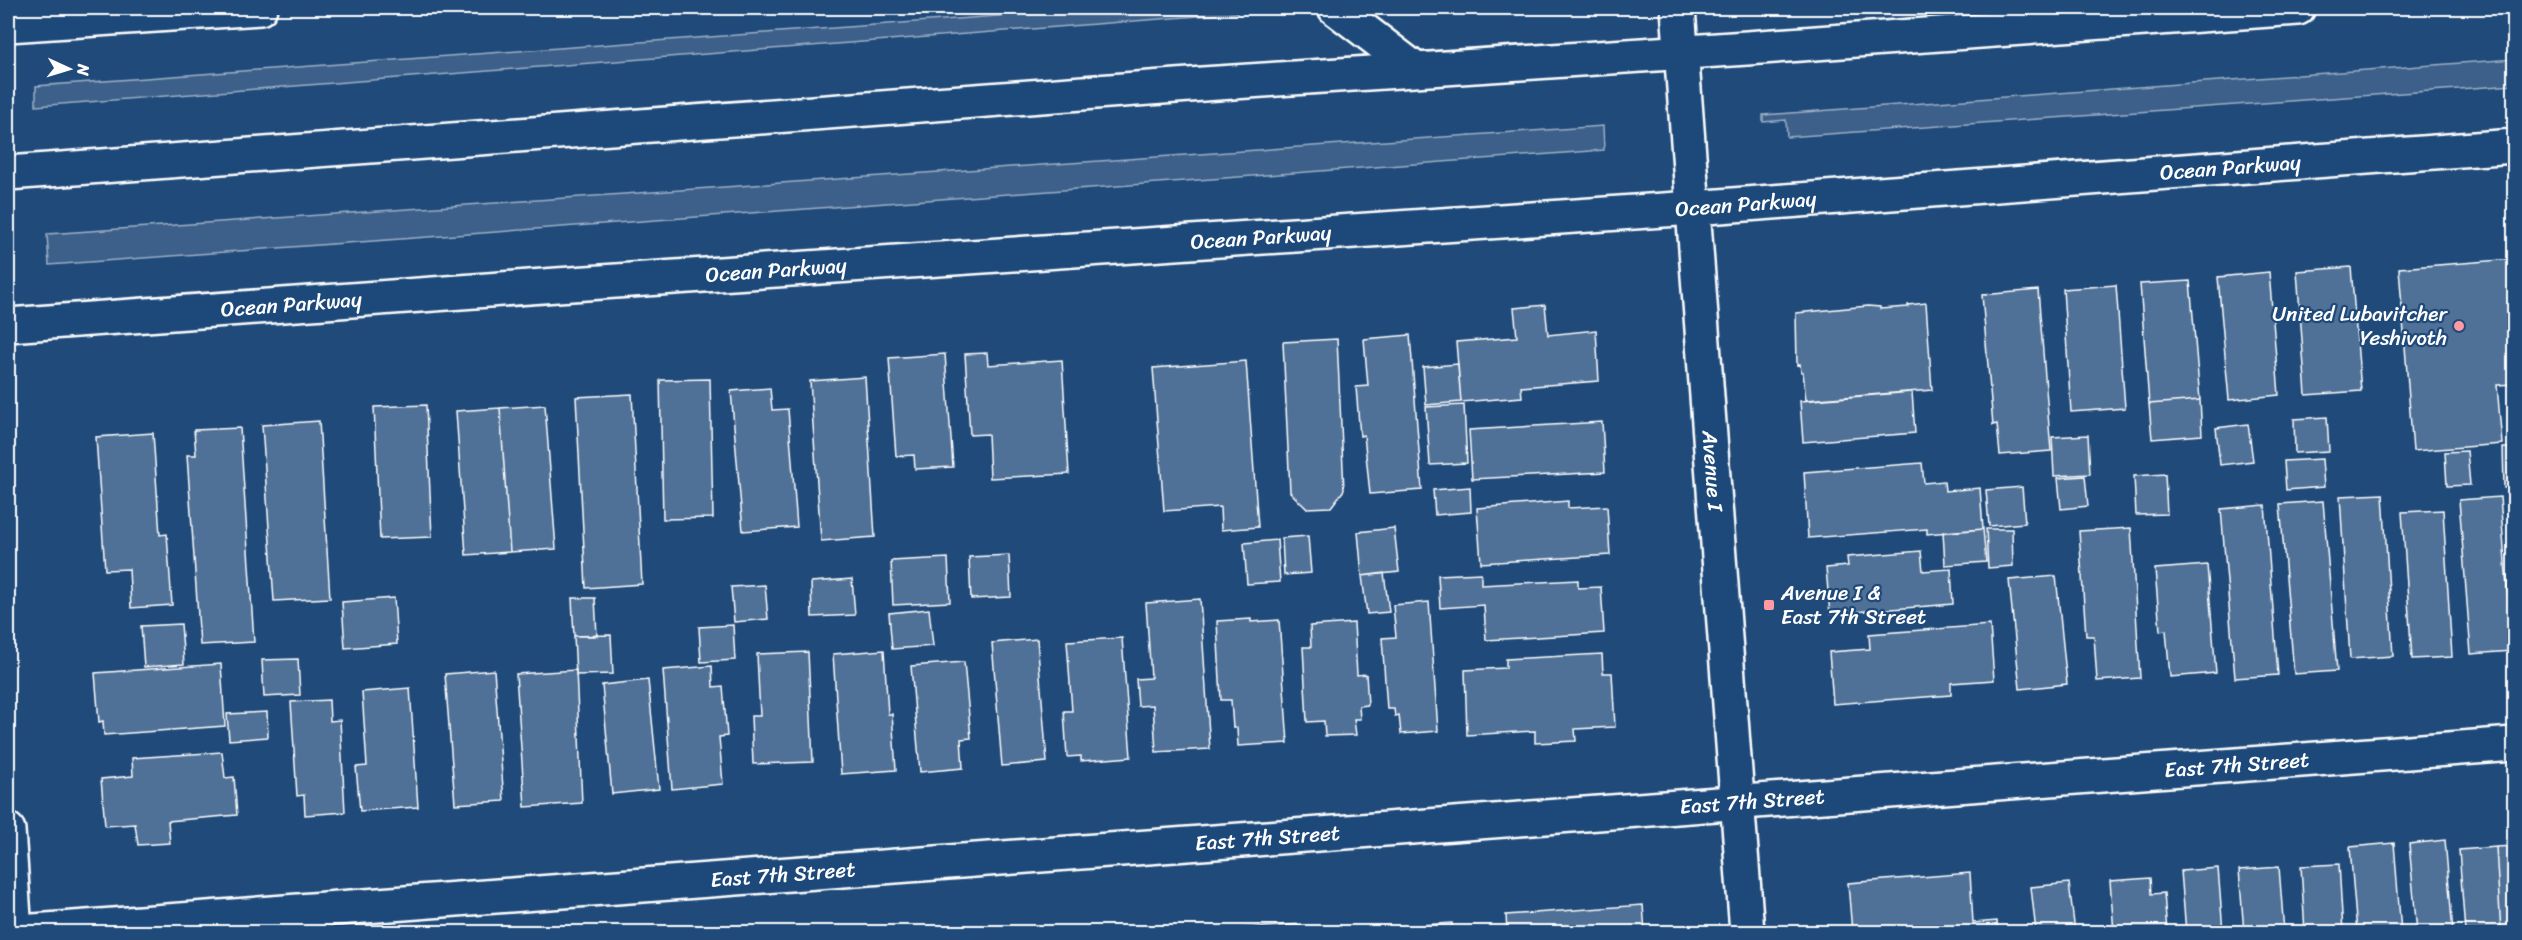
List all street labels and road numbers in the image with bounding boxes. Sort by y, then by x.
street label: Ocean Parkway [2159,143,2302,192]
street label: Ocean Parkway [1674,180,1818,228]
street label: Ocean Parkway [1189,214,1333,261]
street label: Ocean Parkway [704,246,848,294]
street label: Ocean Parkway [219,280,363,328]
street label: Avenue I [1691,428,1735,514]
street label: East 7th Street [2163,740,2311,789]
street label: East 7th Street [1678,777,1826,826]
street label: East 7th Street [1194,814,1341,862]
street label: East 7th Street [709,850,857,899]

